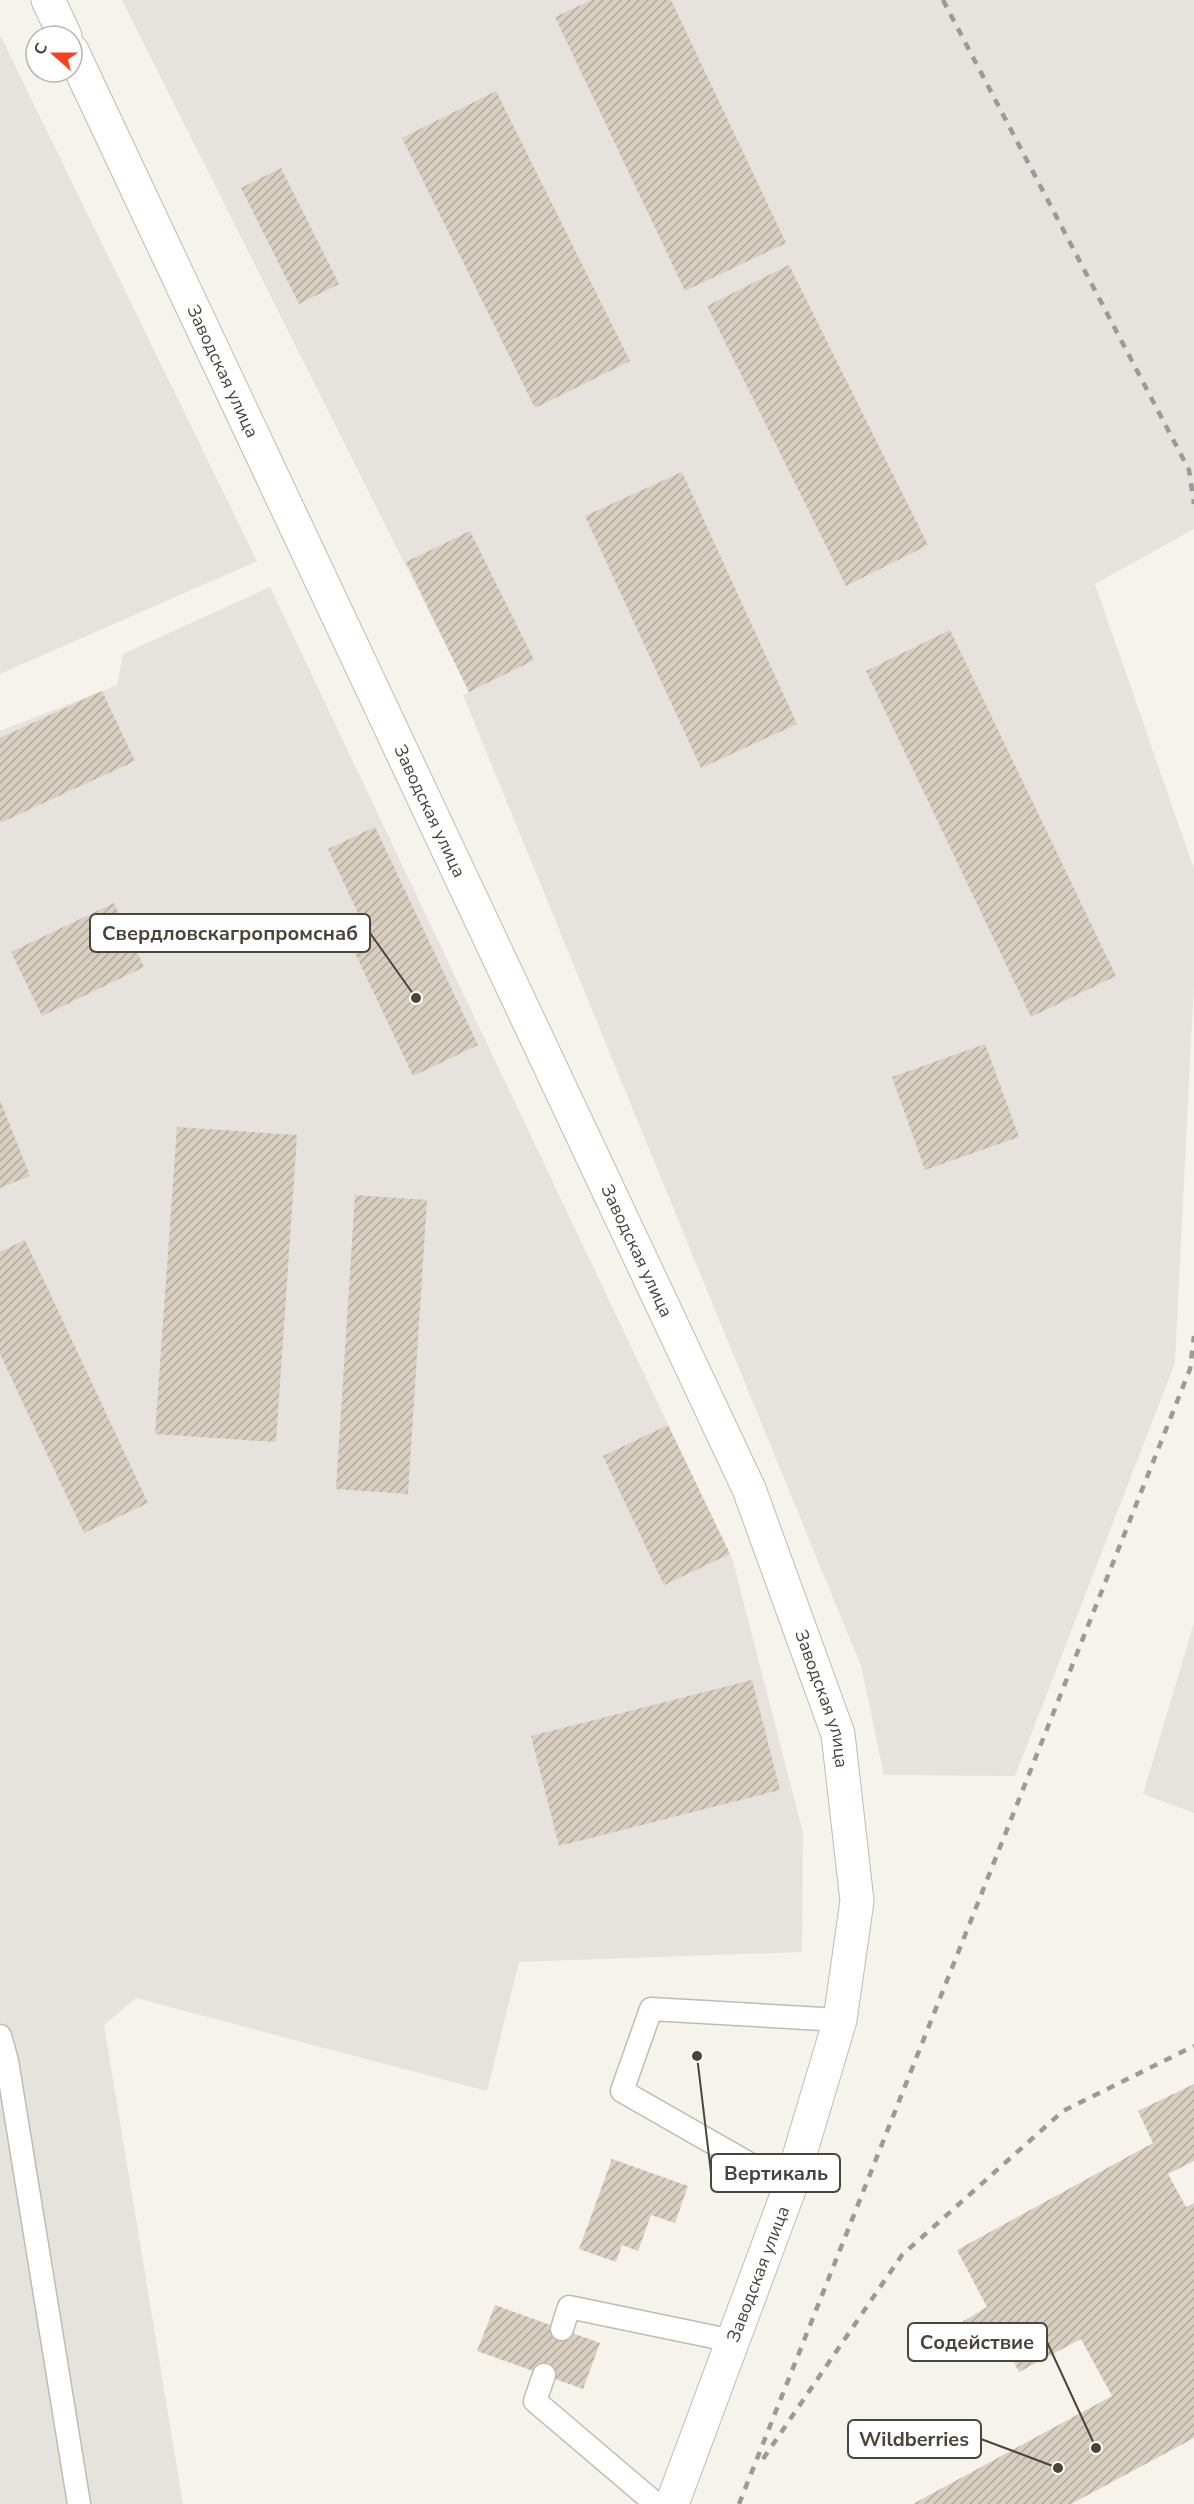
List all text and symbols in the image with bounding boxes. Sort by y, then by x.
north arrow [24,24,84,84]
text: С [29,40,53,58]
street label: Заводская улица [181,301,264,442]
street label: Заводская улица [388,741,471,881]
callout: Свердловскагропромснаб [90,914,370,952]
text: Свердловскагропромснаб [102,920,358,947]
street label: Заводская улица [595,1180,678,1321]
street label: Заводская улица [789,1626,854,1769]
callout: Вертикаль [711,2154,840,2192]
text: Вертикаль [724,2160,828,2187]
street label: Заводская улица [721,2202,795,2346]
callout: Содействие [908,2323,1047,2361]
text: Содействие [920,2329,1034,2356]
callout: Wildberries [848,2420,981,2458]
text: Wildberries [859,2426,969,2453]

